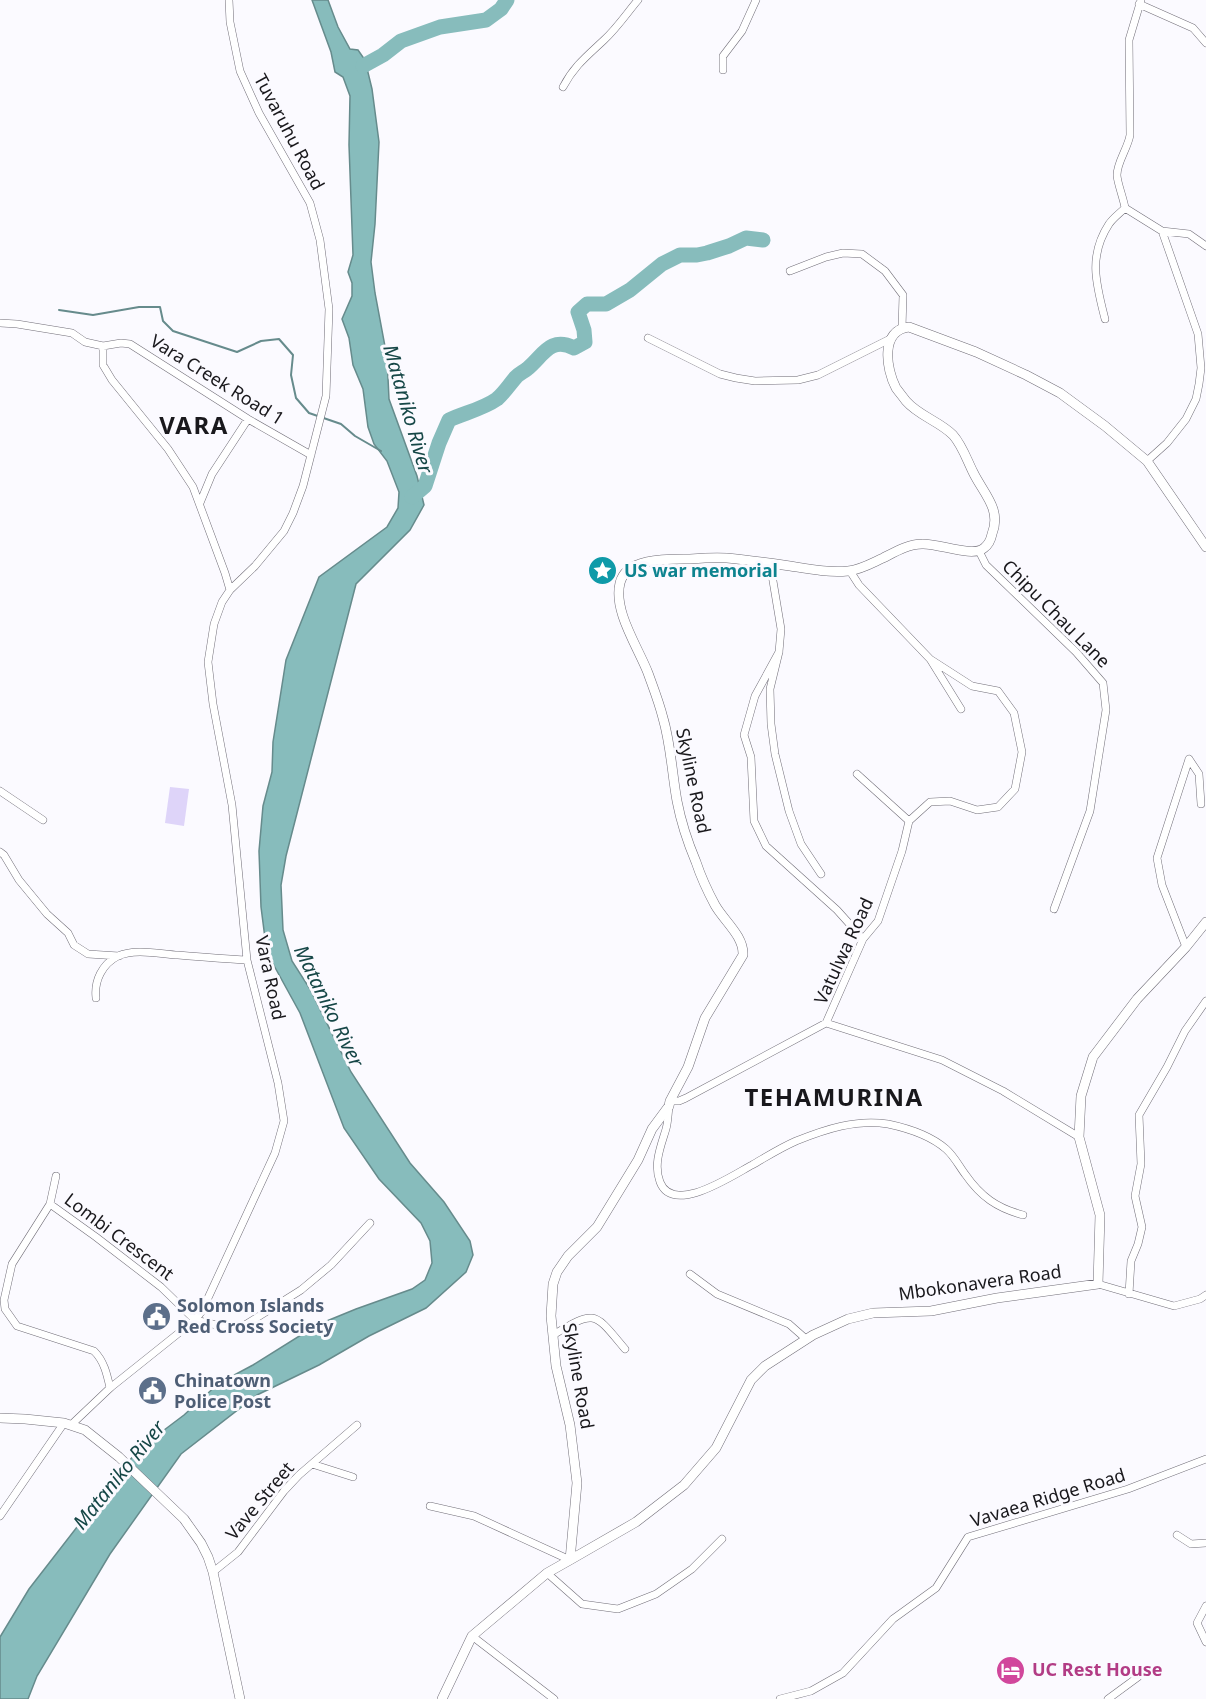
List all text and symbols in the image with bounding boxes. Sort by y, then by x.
street label: Tuvaruhu Road [249,69,331,194]
street label: Vara Creek Road 1 [146,328,289,430]
water label: Mataniko River [377,341,440,477]
district label: VARA [159,408,229,441]
street label: Chipu Chau Lane [998,554,1116,672]
place icon: US war memorial [587,555,619,587]
place label: US war memorial [624,558,778,582]
street label: Skyline Road [671,726,717,836]
street label: Vatulwa Road [808,893,878,1008]
street label: Vara Road [250,933,292,1022]
water label: Mataniko River [288,940,371,1072]
district label: TEHAMURINA [744,1080,924,1113]
street label: Lombi Crescent [60,1187,180,1286]
street label: Mbokonavera Road [897,1259,1063,1305]
place label: Solomon Islands Red Cross Society [177,1293,334,1338]
public building icon: Solomon Islands Red Cross Society [140,1300,172,1332]
street label: Skyline Road [558,1321,600,1431]
place label: Chinatown Police Post [174,1368,271,1413]
public building icon: Chinatown Police Post [137,1375,169,1407]
water label: Mataniko River [66,1414,172,1535]
street label: Vave Street [220,1456,299,1544]
street label: Vavaea Ridge Road [967,1462,1128,1532]
hotel icon: UC Rest House [995,1654,1027,1686]
place label: UC Rest House [1032,1657,1162,1681]

